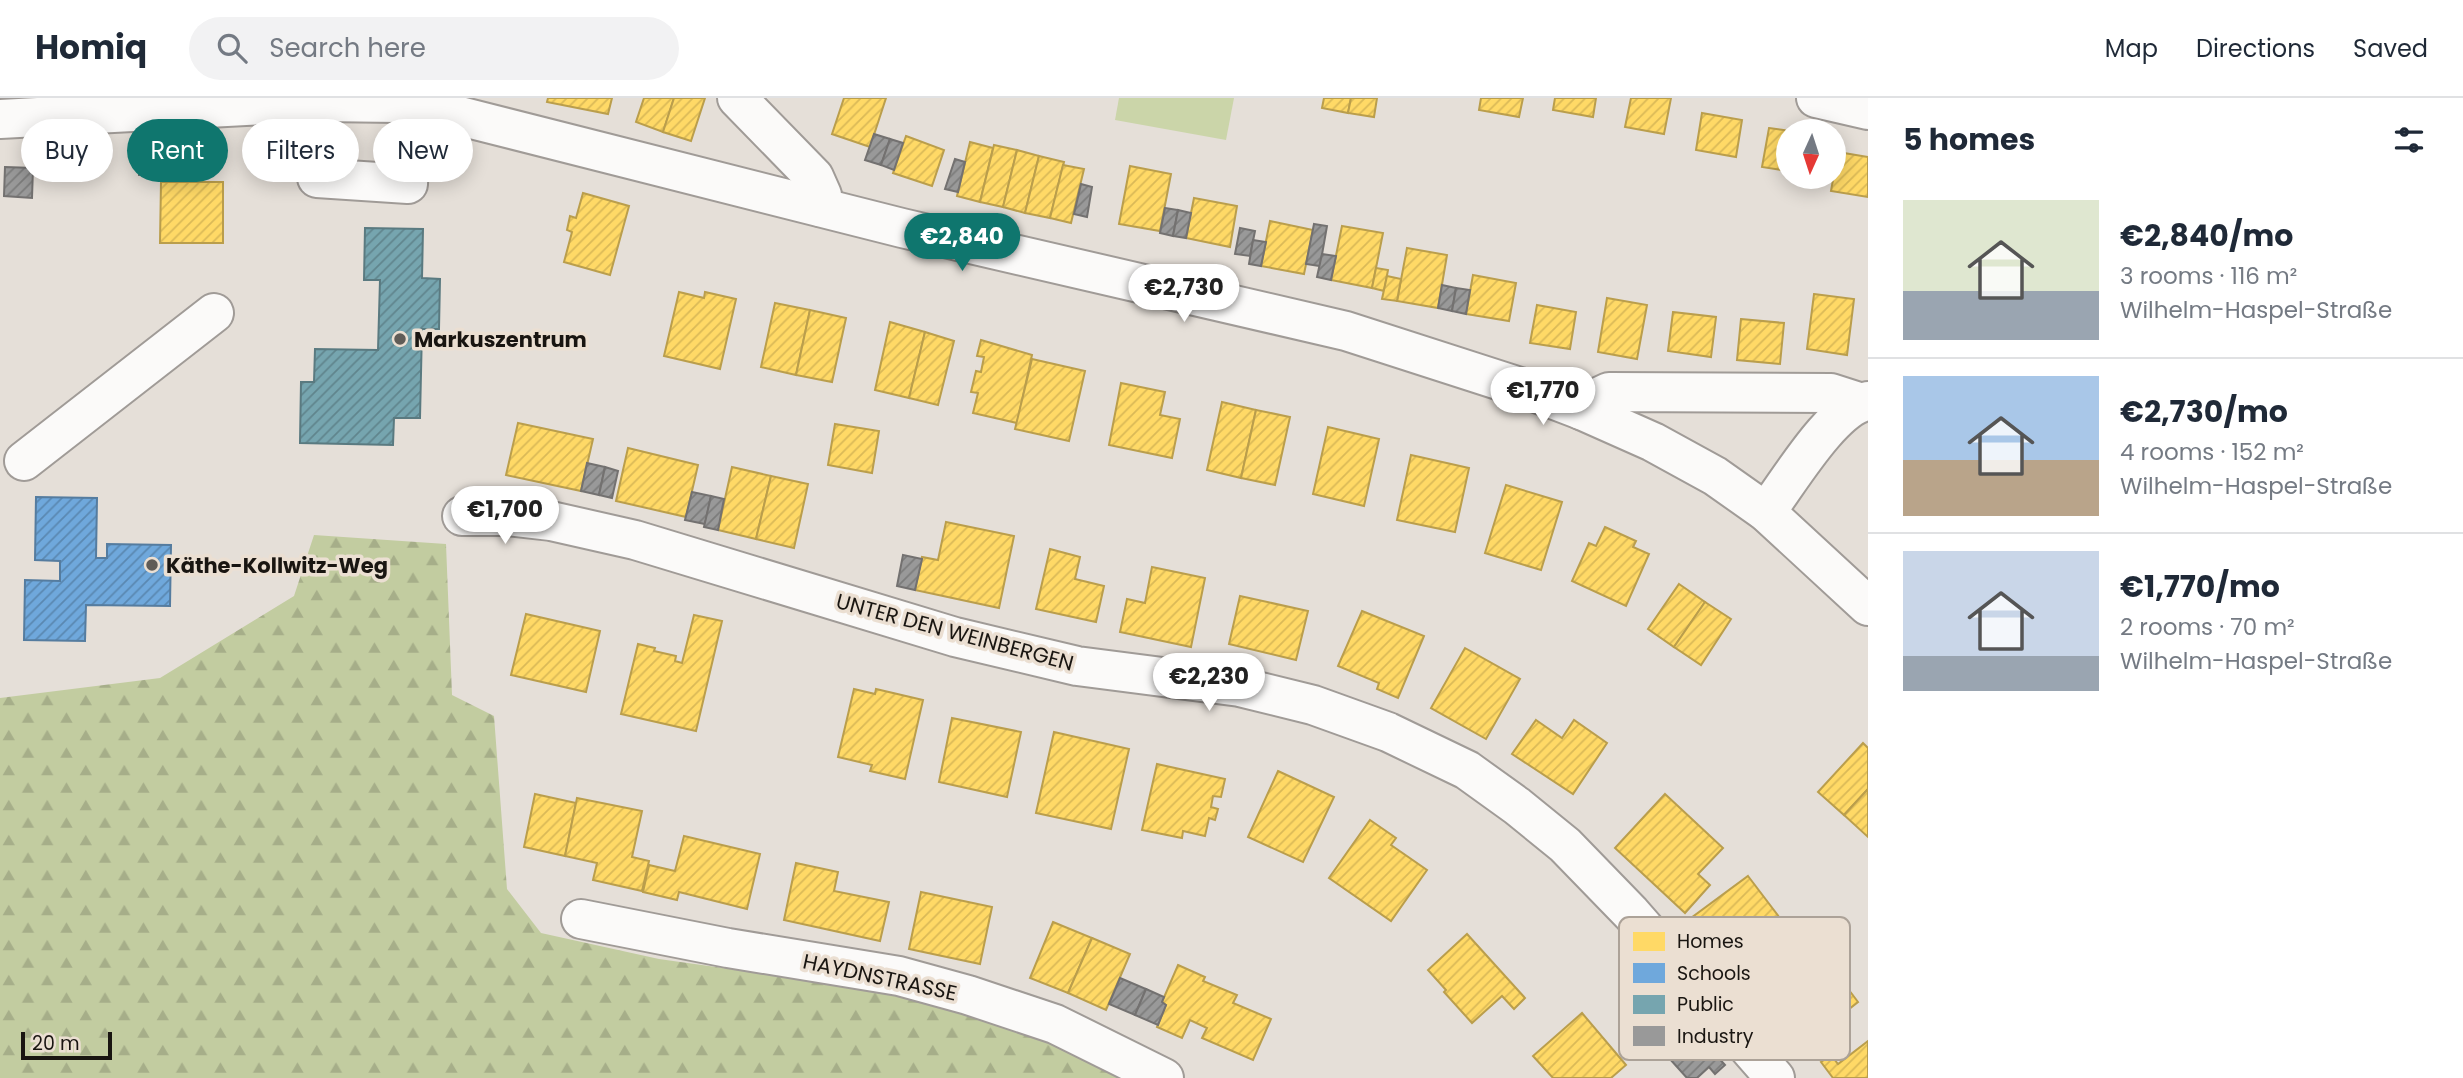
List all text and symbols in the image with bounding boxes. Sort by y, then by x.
search box [189,17,679,80]
text: Homiq [35,24,147,71]
icon: search [213,29,251,67]
text: Search here [269,30,426,66]
text: Map [2105,32,2158,65]
text: Directions [2196,32,2315,65]
text: Saved [2353,32,2428,65]
text: 5 homes [1903,118,2035,161]
chip: Buy [21,119,113,182]
chip: Rent [127,119,228,182]
chip: Filters [242,119,359,182]
chip: New [373,119,473,182]
north arrow [1776,119,1846,189]
map controls [1776,119,1846,189]
icon: filters [2390,121,2428,159]
pin: €2,840 [905,214,1019,273]
text: €2,840/mo [2120,214,2293,257]
text: €2,840 [920,220,1004,252]
icon: home [1959,228,2043,312]
text: 3 rooms · 116 m² [2120,260,2297,292]
pin: €2,730 [1127,264,1241,324]
text: €2,730 [1144,271,1224,303]
text: Wilhelm-Haspel-Straße [2120,294,2392,326]
place label: Markuszentrum [414,325,587,354]
marker: Markuszentrum [392,331,408,347]
pin: €1,770 [1486,368,1600,427]
text: €1,770 [1506,374,1580,406]
text: €2,730/mo [2120,390,2288,433]
icon: home [1959,404,2043,488]
text: 4 rooms · 152 m² [2120,436,2304,468]
text: Wilhelm-Haspel-Straße [2120,470,2392,502]
pin: €1,700 [448,486,562,546]
text: €1,700 [467,493,543,525]
place label: Käthe-Kollwitz-Weg [166,551,388,580]
marker: Käthe-Kollwitz-Weg [144,557,160,573]
text: €1,770/mo [2120,565,2280,608]
icon: home [1959,579,2043,663]
street label: UNTER DEN WEINBERGEN [833,586,1077,678]
text: 2 rooms · 70 m² [2120,611,2295,643]
text: Wilhelm-Haspel-Straße [2120,645,2392,677]
pin: €2,230 [1152,654,1266,713]
text: €2,230 [1169,660,1249,692]
legend [1619,917,1850,1060]
text: Homes [1677,928,1744,955]
street label: HAYDNSTRASSE [800,947,960,1007]
text: Schools [1677,960,1751,987]
text: Public [1677,991,1734,1018]
text: Industry [1677,1023,1754,1050]
scale bar [21,1029,112,1061]
text: 20 m [32,1030,80,1057]

